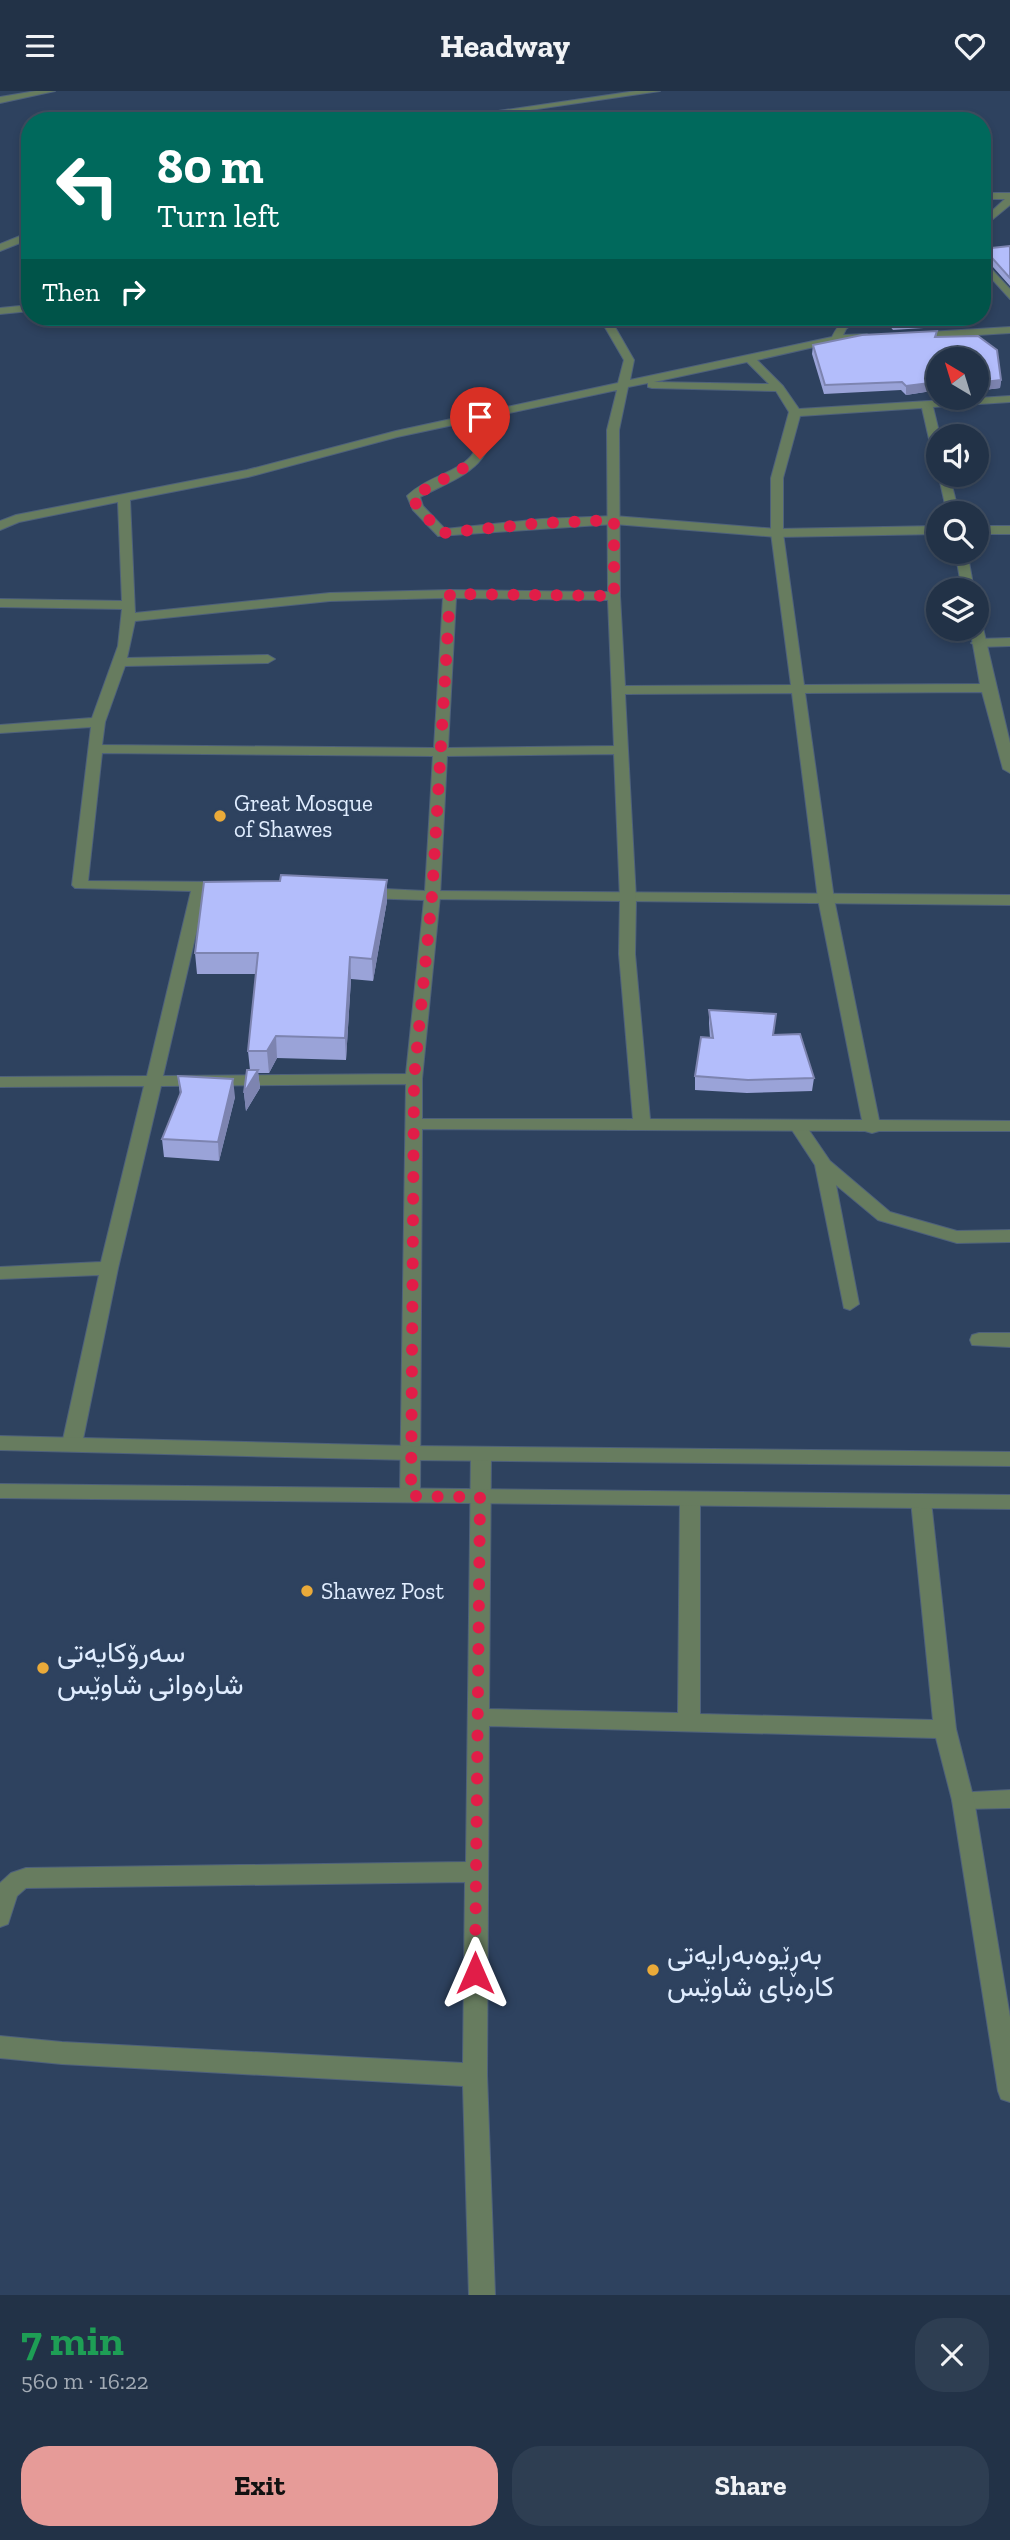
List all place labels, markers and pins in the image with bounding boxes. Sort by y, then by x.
pin [450,387,510,459]
place label: Great Mosque of Shawes [234,789,373,843]
marker: Great Mosque of Shawes [212,808,228,824]
place label: Shawez Post [321,1577,444,1605]
marker: Shawez Post [299,1583,315,1599]
place label: سەرۆکایەتی شارەوانی شاوێس [57,1636,244,1702]
marker: سەرۆکایەتی شارەوانی شاوێس [35,1660,51,1676]
place label: بەڕێوەبەرایەتی کارەبای شاوێس [667,1938,834,2004]
marker: بەڕێوەبەرایەتی کارەبای شاوێس [645,1962,661,1978]

